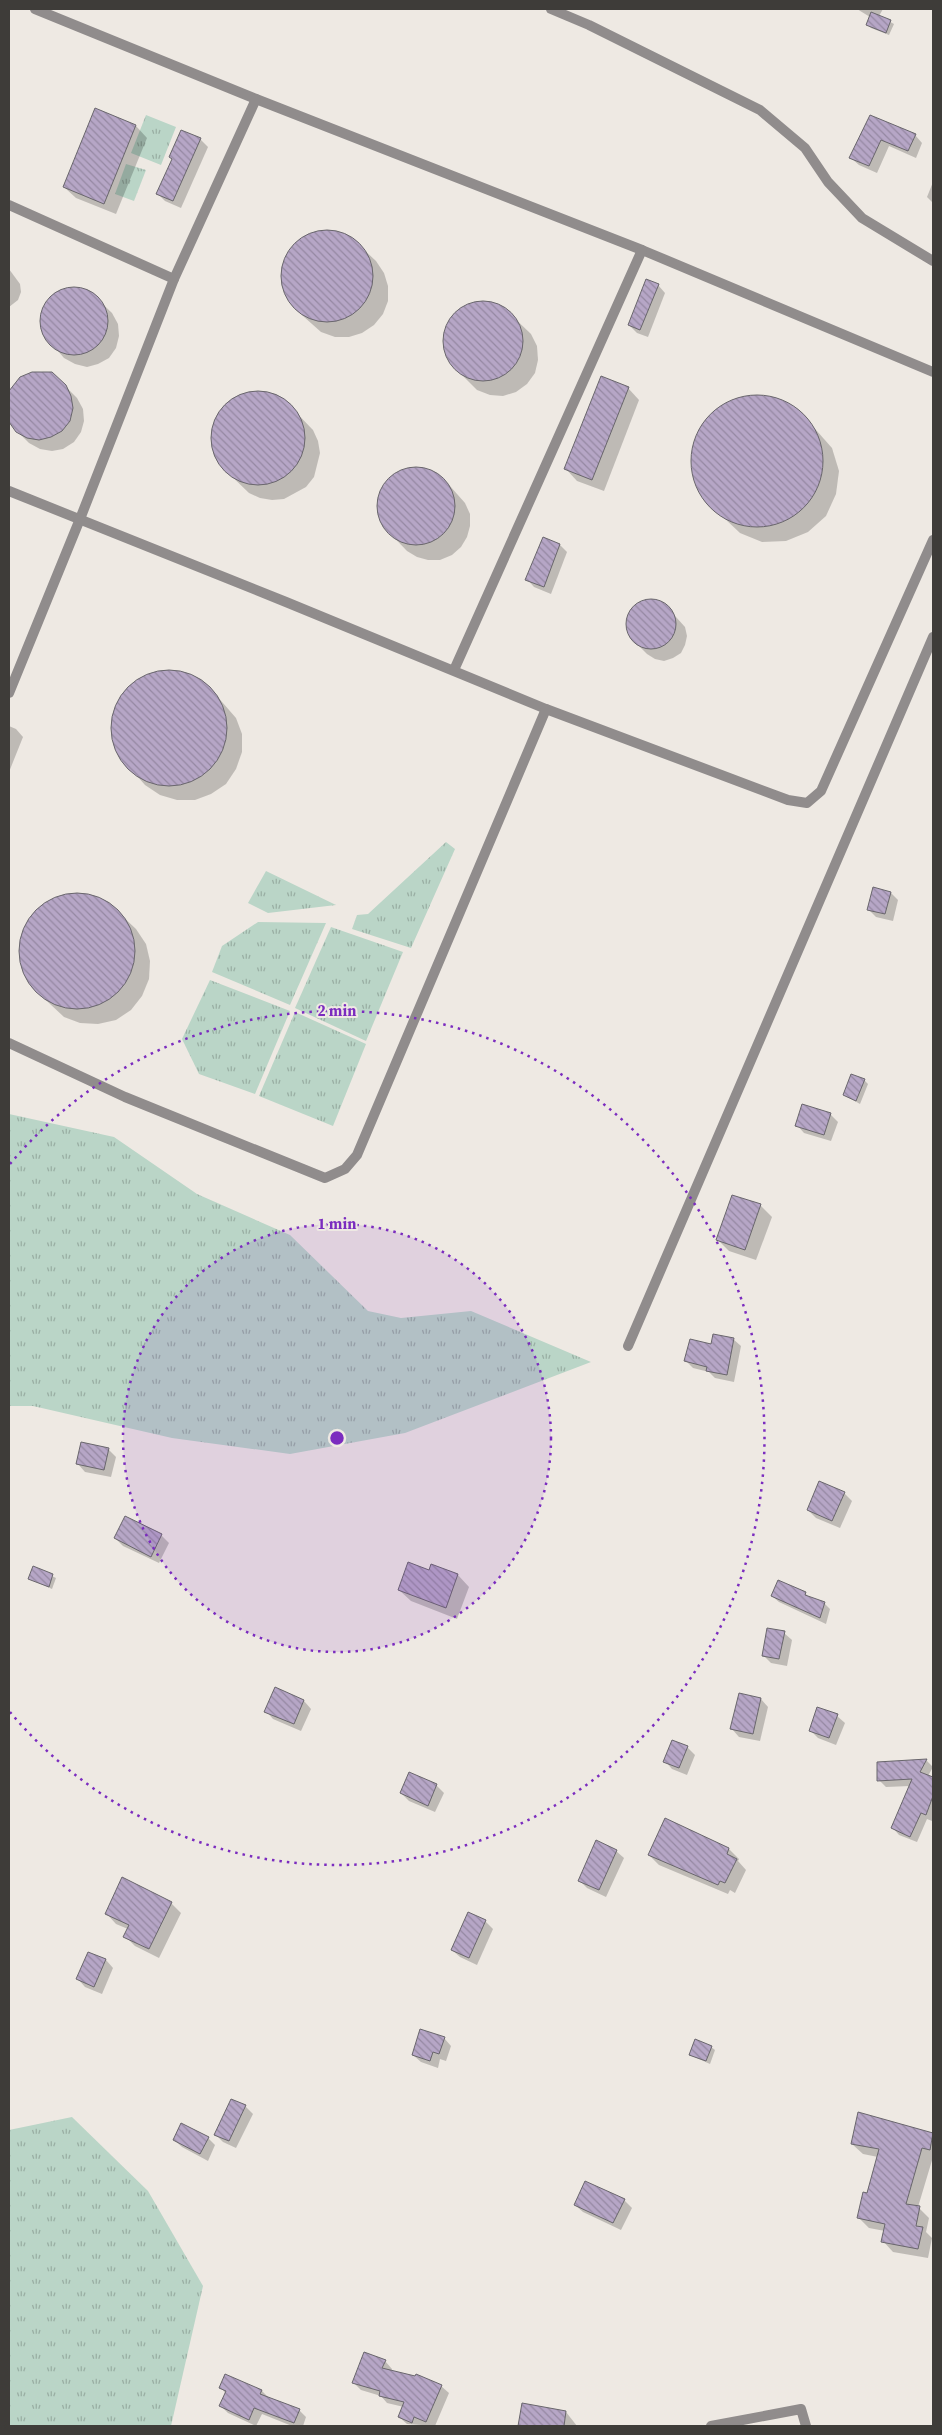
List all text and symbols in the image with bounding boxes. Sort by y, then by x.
text: 2 min [318,1000,356,1021]
text: 1 min [318,1213,356,1234]
centre of rings [328,1429,346,1447]

